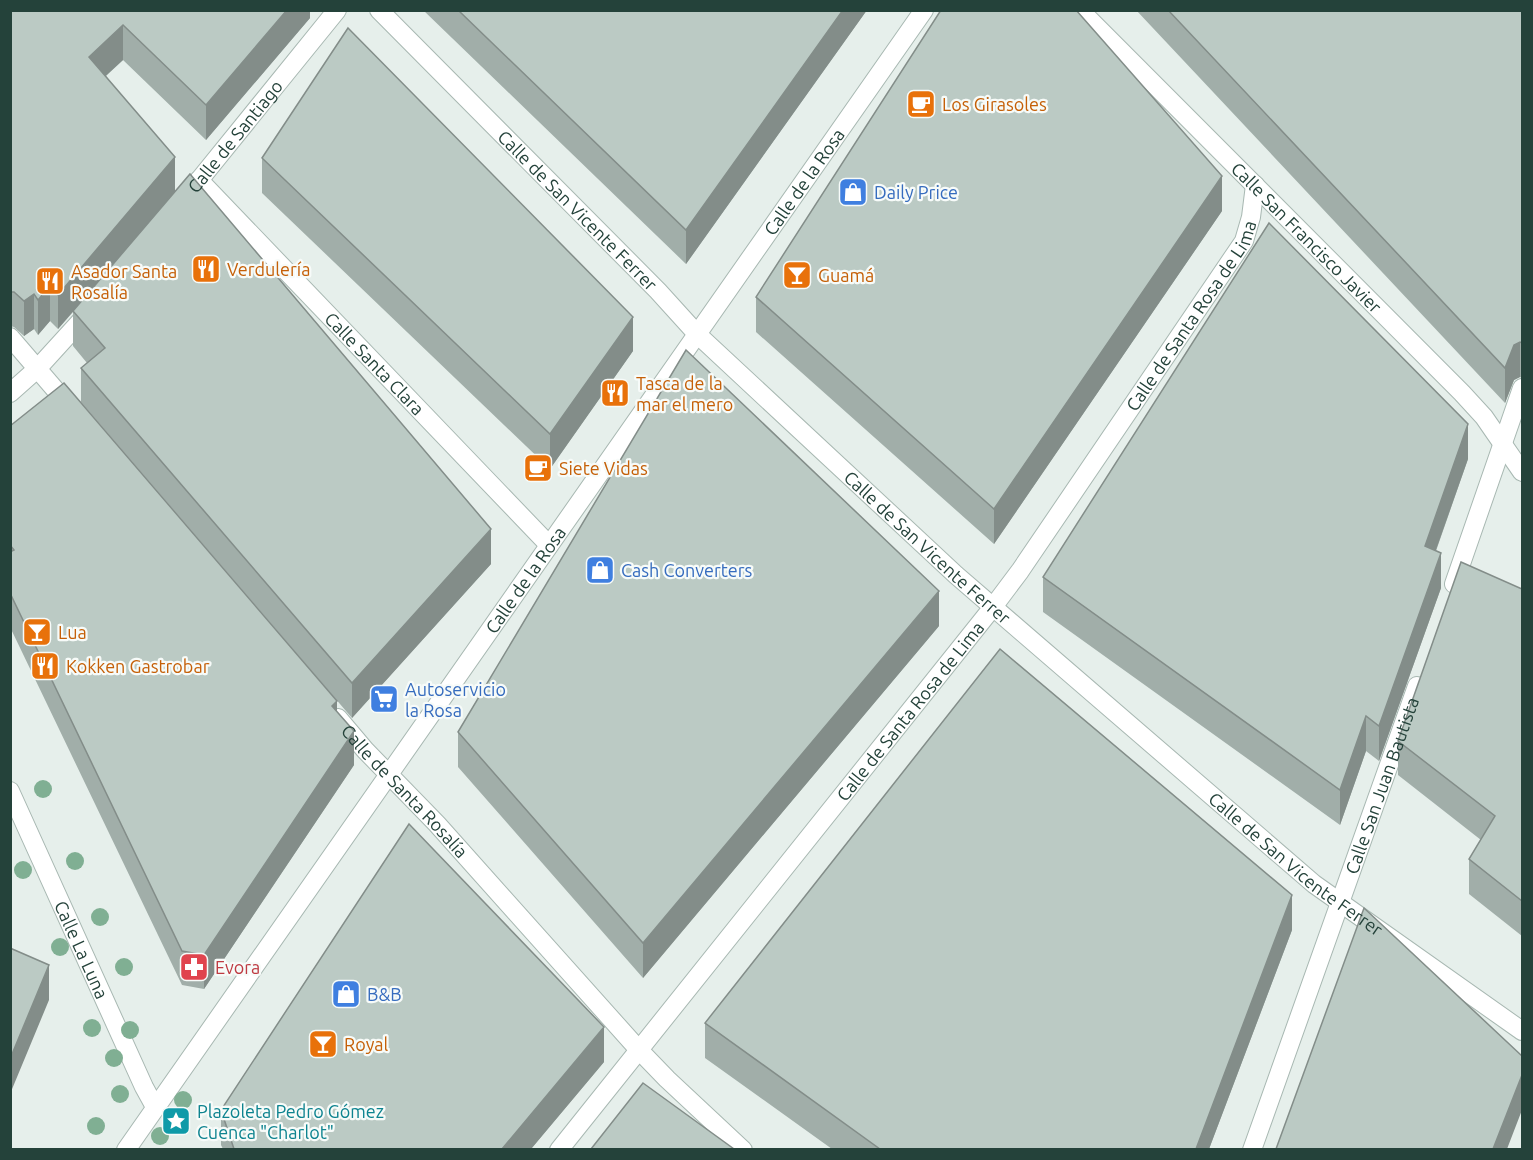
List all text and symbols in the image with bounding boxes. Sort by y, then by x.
street label: Calle de Santiago [183,76,286,196]
cafe icon: Los Girasoles [905,88,937,120]
place label: Los Girasoles [942,94,1047,114]
street label: Calle de la Rosa [760,125,848,239]
street label: Calle de San Vicente Ferrer [494,126,661,294]
street label: Calle San Francisco Javier [1228,158,1386,317]
shop icon: Daily Price [837,176,869,208]
place label: Daily Price [874,182,958,202]
street label: Calle de Santa Rosa de Lima [1122,218,1259,414]
restaurant icon: Verdulería [190,253,222,285]
place label: Verdulería [227,259,310,279]
bar icon: Guamá [781,259,813,291]
place label: Asador Santa Rosalía [71,261,177,302]
restaurant icon: Asador Santa Rosalía [34,265,66,297]
place label: Guamá [818,265,874,285]
street label: Calle Santa Clara [321,308,429,419]
place label: Tasca de la mar el mero [636,373,733,414]
restaurant icon: Tasca de la mar el mero [599,377,631,409]
cafe icon: Siete Vidas [522,452,554,484]
place label: Siete Vidas [559,458,648,478]
street label: Calle de San Vicente Ferrer [840,467,1015,628]
street label: Calle de la Rosa [481,523,569,637]
shop icon: Cash Converters [584,554,616,586]
place label: Cash Converters [621,560,753,580]
bar icon: Lua [21,616,53,648]
street label: Calle de Santa Rosa de Lima [832,617,988,805]
place label: Lua [58,622,87,642]
restaurant icon: Kokken Gastrobar [29,650,61,682]
place label: Kokken Gastrobar [66,656,210,676]
place label: Autoservicio la Rosa [405,679,506,720]
supermarket icon: Autoservicio la Rosa [368,683,400,715]
street label: Calle San Juan Bautista [1341,694,1422,876]
street label: Calle de Santa Rosalía [338,720,472,862]
street label: Calle de San Vicente Ferrer [1205,788,1387,940]
street label: Calle La Luna [51,897,113,1002]
pharmacy icon: Evora [178,951,210,983]
place label: Evora [215,957,260,977]
shop icon: B&B [330,978,362,1010]
place label: B&B [367,984,402,1004]
bar icon: Royal [307,1028,339,1060]
place label: Royal [344,1034,389,1054]
place label: Plazoleta Pedro Gómez Cuenca "Charlot" [197,1101,384,1142]
place icon: Plazoleta Pedro Gómez Cuenca "Charlot" [160,1105,192,1137]

